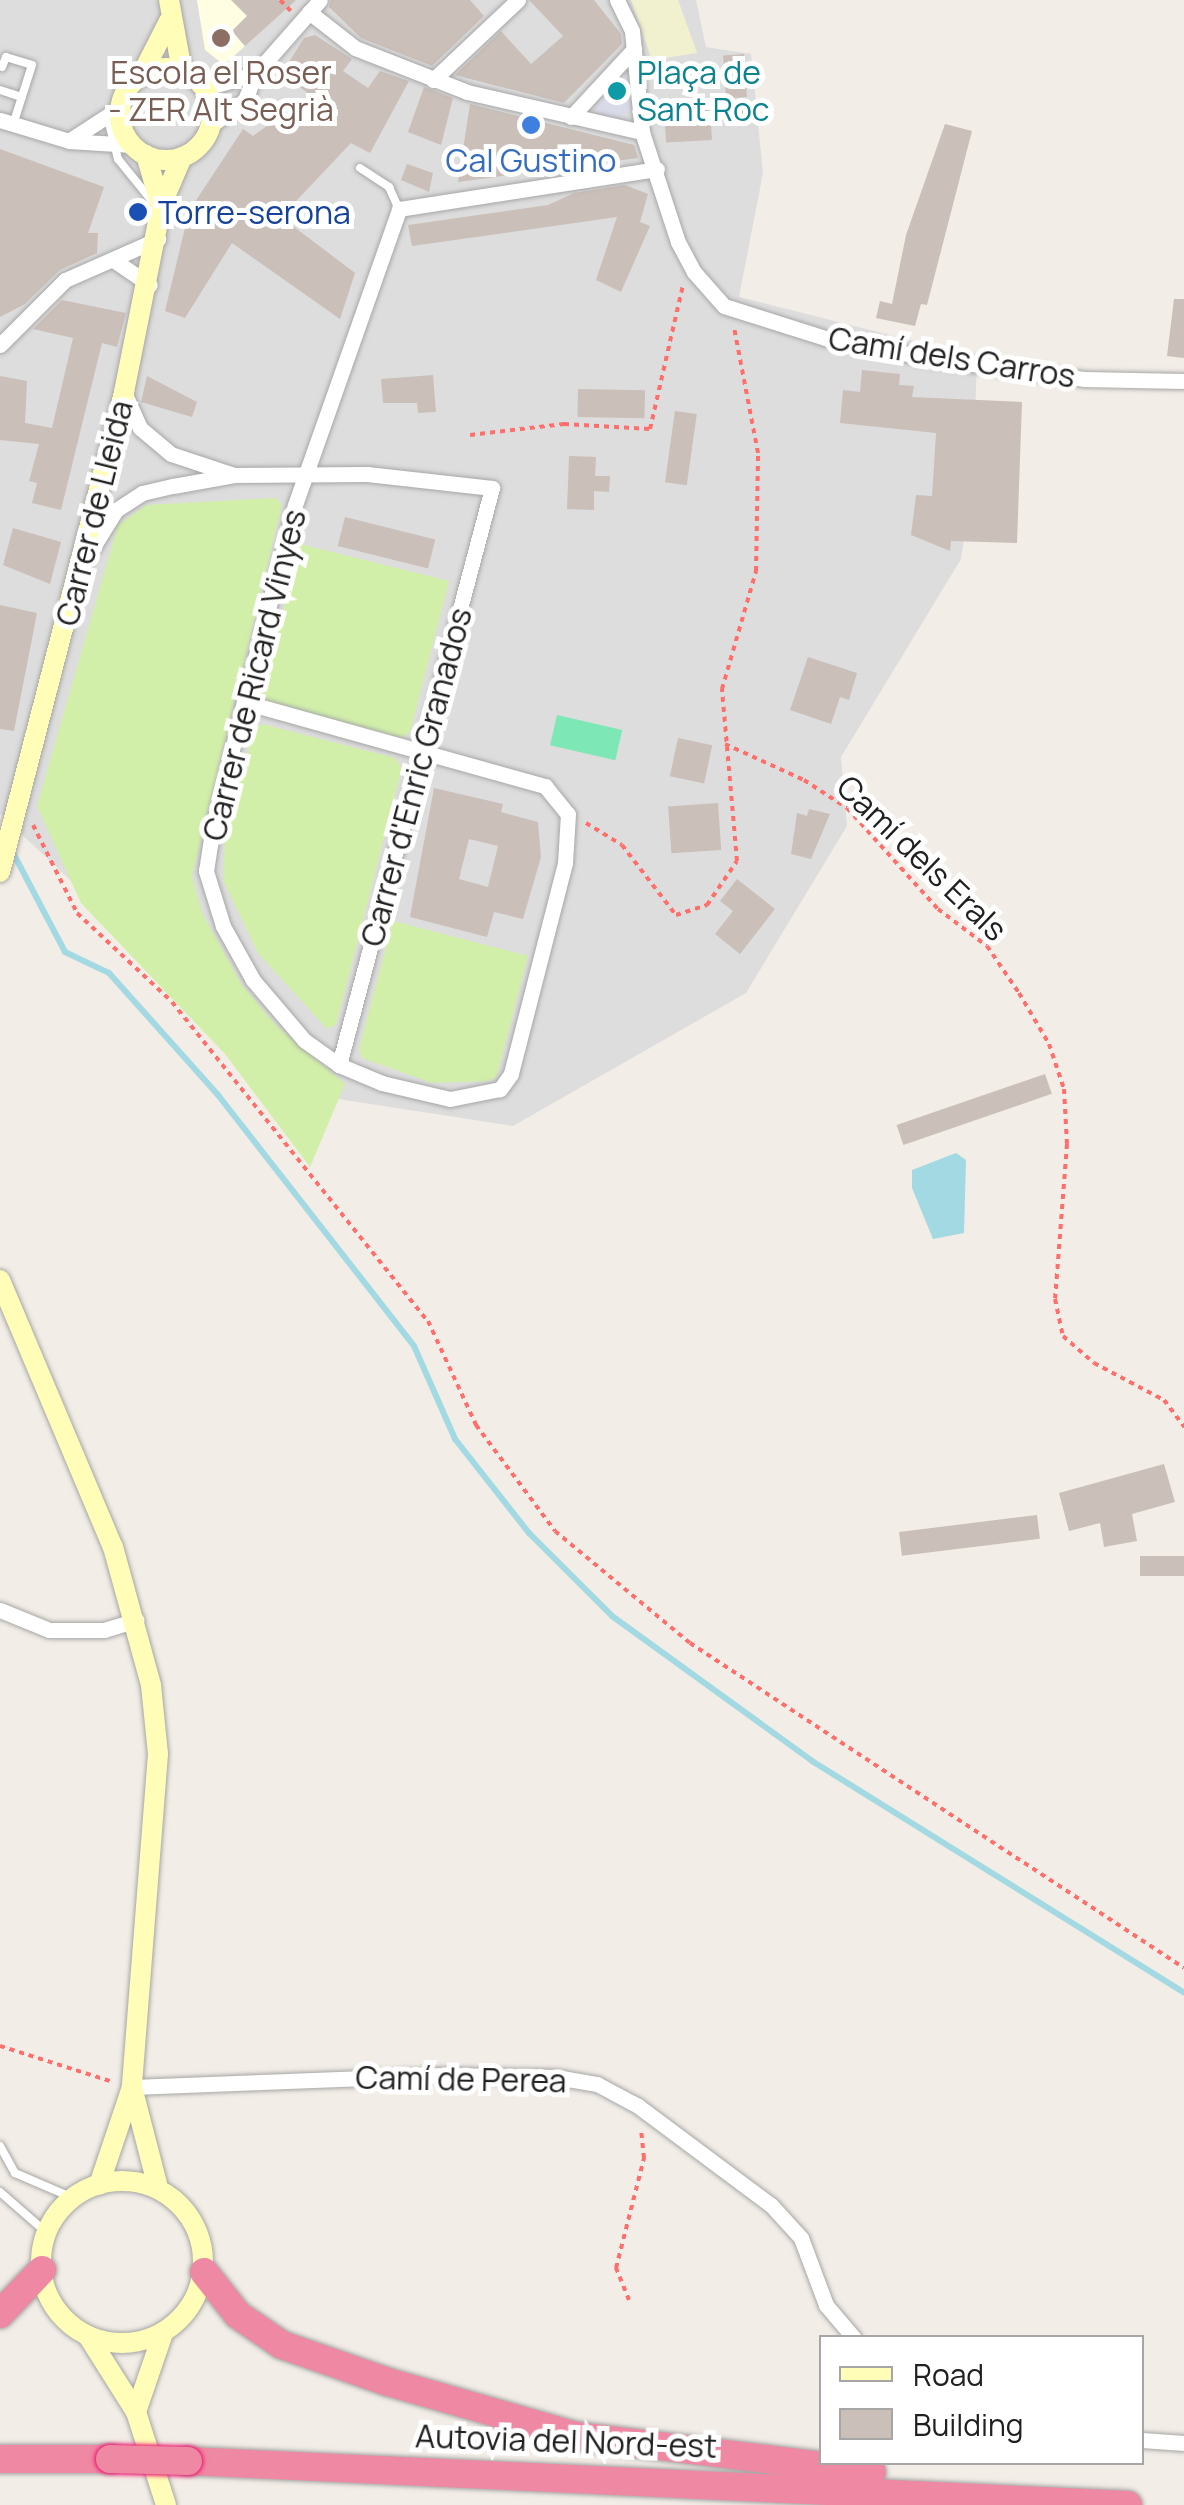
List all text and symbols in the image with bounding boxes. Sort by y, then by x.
marker: Escola el Roser - ZER Alt Segrià [210,27,232,49]
place label: Escola el Roser - ZER Alt Segrià [108,54,334,129]
place label: Plaça de Sant Roc [637,54,770,129]
marker: Plaça de Sant Roc [606,80,628,102]
marker: Cal Gustino [520,114,542,136]
place label: Cal Gustino [445,141,617,179]
place label: Torre-serona [158,193,351,231]
marker: Torre-serona [127,201,149,223]
street label: Camí dels Carros [826,319,1078,395]
street label: Carrer de Lleida [47,396,141,630]
street label: Carrer de Ricard Vinyes [194,505,314,845]
street label: Carrer d'Enric Granados [352,604,480,950]
street label: Camí dels Erals [829,767,1015,949]
street label: Camí de Perea [355,2058,567,2100]
legend [819,2335,1144,2465]
text: Road [913,2354,984,2395]
text: Building [913,2404,1024,2445]
street label: Autovia del Nord-est [414,2417,718,2465]

